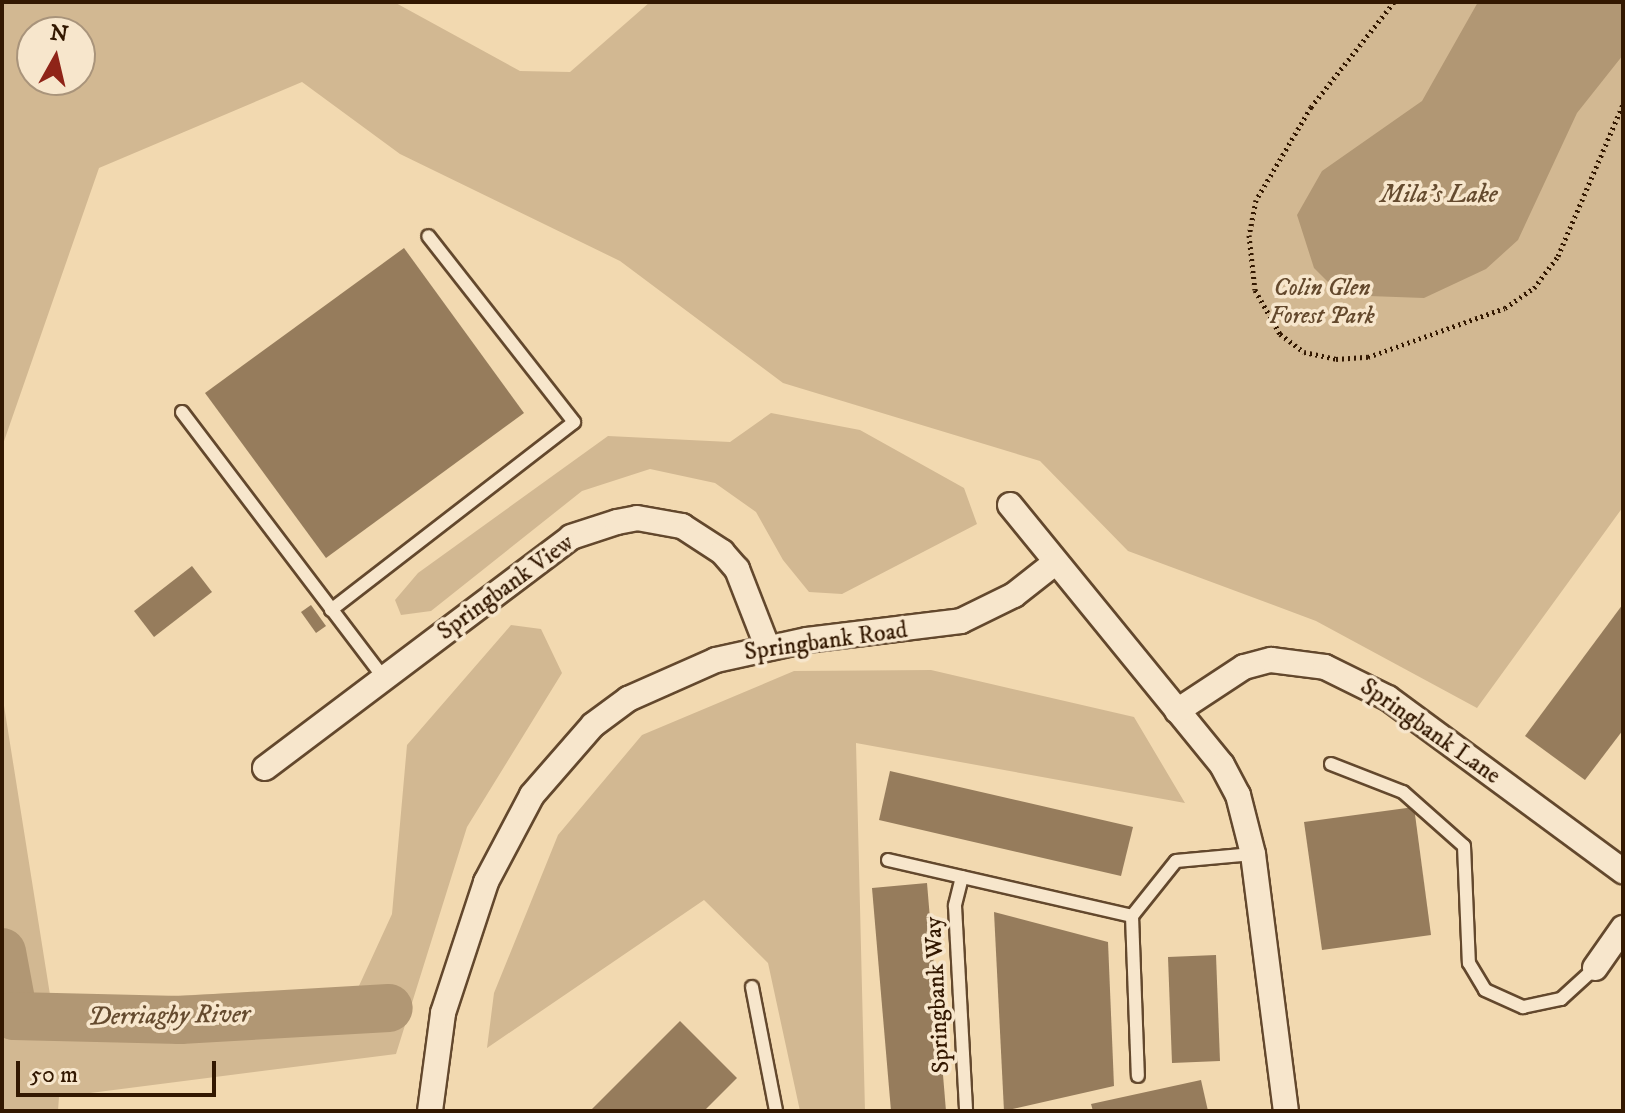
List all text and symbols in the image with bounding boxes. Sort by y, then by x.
north arrow [16,16,96,96]
text: N [48,19,70,48]
water label: Mila's Lake [1380,179,1498,211]
park label: Colin Glen Forest Park [1269,275,1375,331]
street label: Springbank View [432,529,580,647]
street label: Springbank Road [743,616,909,668]
street label: Springbank Lane [1354,673,1506,791]
street label: Springbank Way [920,916,956,1074]
water label: Derriaghy River [88,999,250,1033]
scale bar [20,1045,220,1095]
text: 50 m [30,1060,78,1090]

